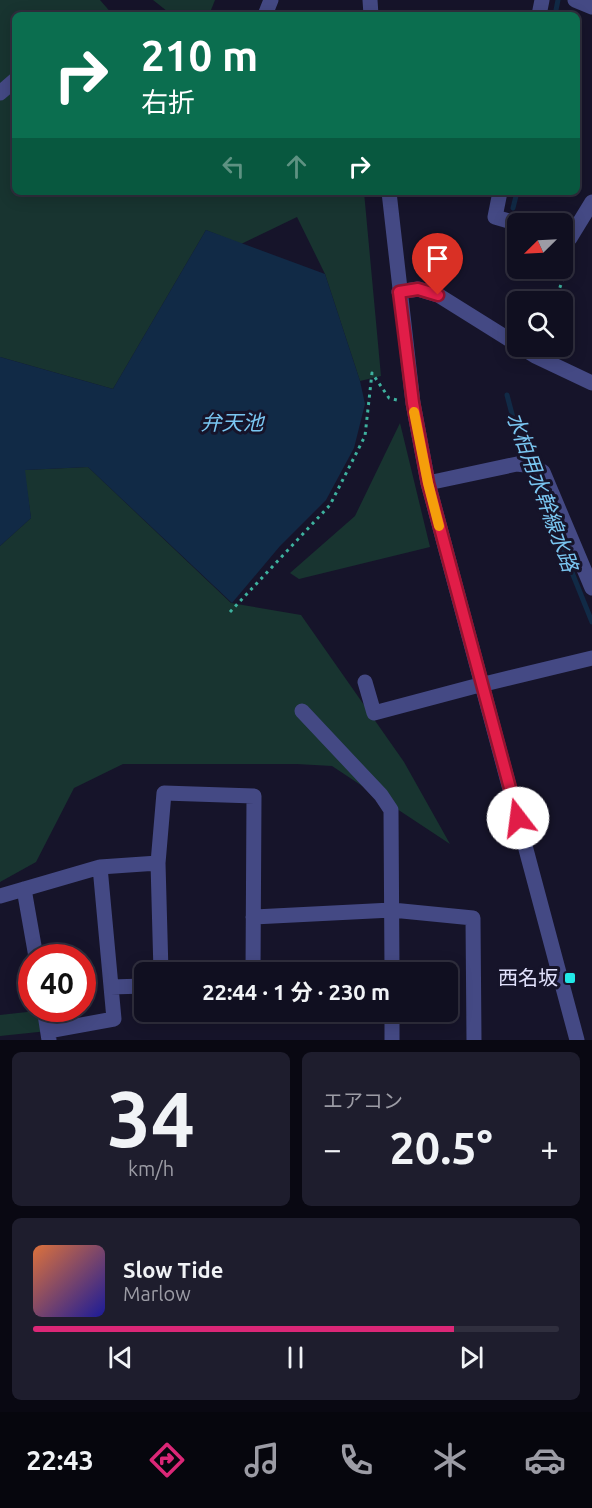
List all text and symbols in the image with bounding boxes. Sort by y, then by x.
text: 210 m [141,32,258,79]
icon: right [42,36,120,114]
text: 右折 [141,87,195,117]
icon: left [217,150,250,183]
icon: ahead [280,150,313,183]
icon: right [343,150,376,183]
north arrow [507,213,573,279]
map controls [507,213,573,357]
pin [412,233,463,295]
icon: arrive [421,242,454,275]
button: search [507,291,573,357]
water label: 水柏用水幹線水路 [503,409,584,577]
water label: 弁天池 [201,410,265,434]
position arrow [486,786,550,850]
speed limit sign: 40 [18,944,96,1022]
place label: 西名坂 [498,966,558,989]
marker: 西名坂 [563,971,577,985]
text: 22:44 · 1 分 · 230 m [202,979,390,1004]
text: 34 [107,1074,195,1162]
text: エアコン [323,1089,403,1112]
text: 20.5° [389,1122,493,1173]
text: − [323,1130,342,1167]
text: + [540,1130,559,1167]
text: km/h [128,1157,174,1180]
text: Slow Tide [123,1257,223,1282]
text: Marlow [123,1282,191,1305]
icon: previous [104,1341,137,1374]
icon: pause [279,1341,312,1374]
icon: next [455,1341,488,1374]
icon: directions [146,1439,188,1481]
icon: music [241,1439,283,1481]
icon: phone [335,1439,377,1481]
icon: climate [429,1439,471,1481]
icon: car [524,1439,566,1481]
text: 22:43 [26,1445,94,1475]

